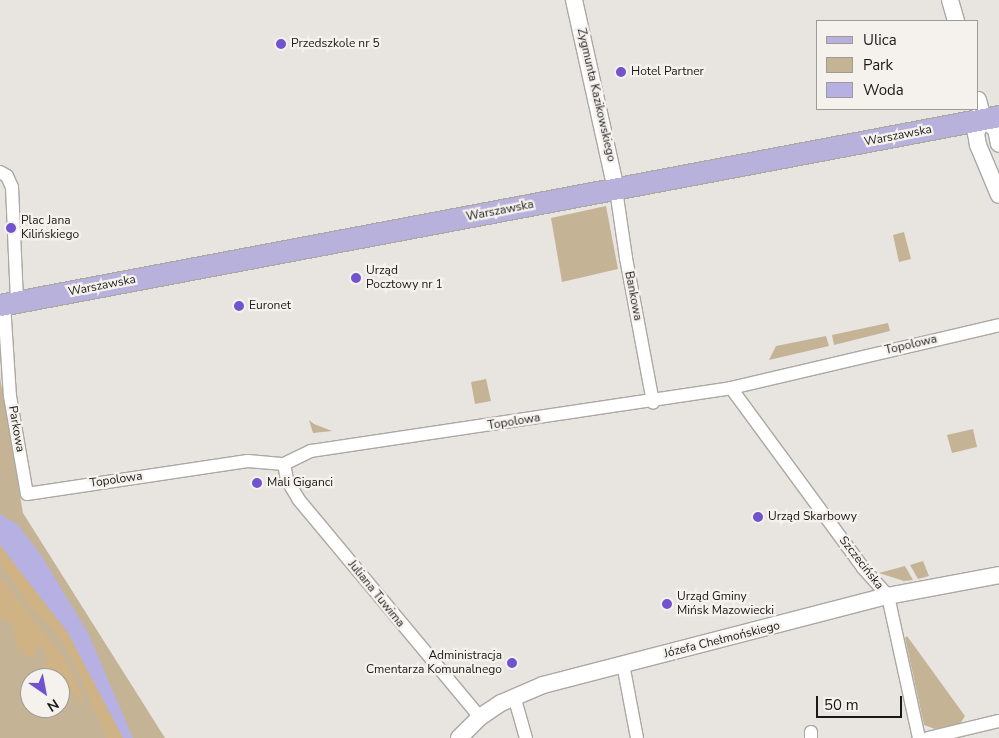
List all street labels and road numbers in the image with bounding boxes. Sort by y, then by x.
street label: Zygmunta Kazikowskiego [574,27,618,163]
street label: Warszawska [863,122,933,150]
street label: Warszawska [465,197,535,225]
street label: Bankowa [621,270,645,322]
street label: Warszawska [67,272,137,300]
street label: Topolowa [884,332,938,358]
street label: Parkowa [5,405,27,453]
street label: Topolowa [487,411,541,433]
street label: Topolowa [89,469,143,491]
street label: Szczecińska [836,534,886,592]
street label: Juliana Tuwima [345,558,407,630]
street label: Józefa Chełmońskiego [663,619,781,661]

